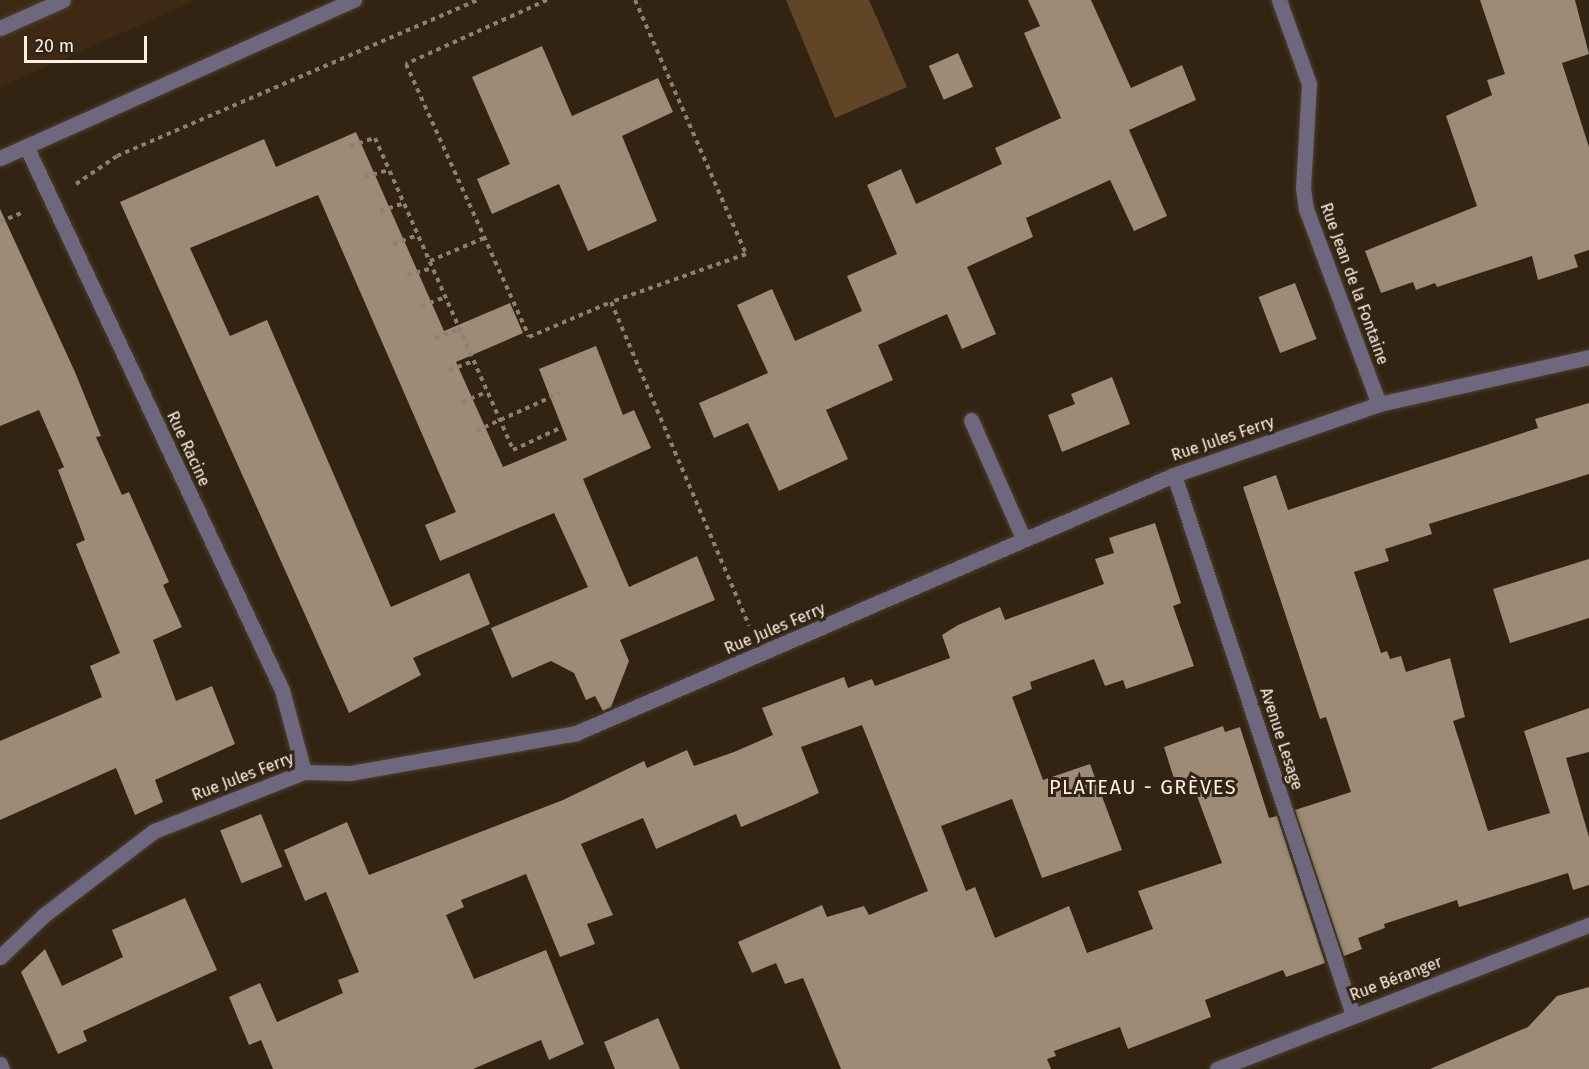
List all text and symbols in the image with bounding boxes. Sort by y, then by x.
scale bar [27,24,150,62]
text: 20 m [35,35,74,57]
street label: Rue Jean de la Fontaine [1316,200,1392,368]
street label: Rue Racine [162,408,214,490]
street label: Rue Jules Ferry [1169,412,1277,466]
street label: Rue Jules Ferry [722,599,828,659]
street label: Avenue Lesage [1255,685,1307,793]
street label: Rue Jules Ferry [189,749,297,805]
district label: PLATEAU - GRÈVES [1049,775,1237,799]
street label: Rue Béranger [1347,953,1445,1005]

